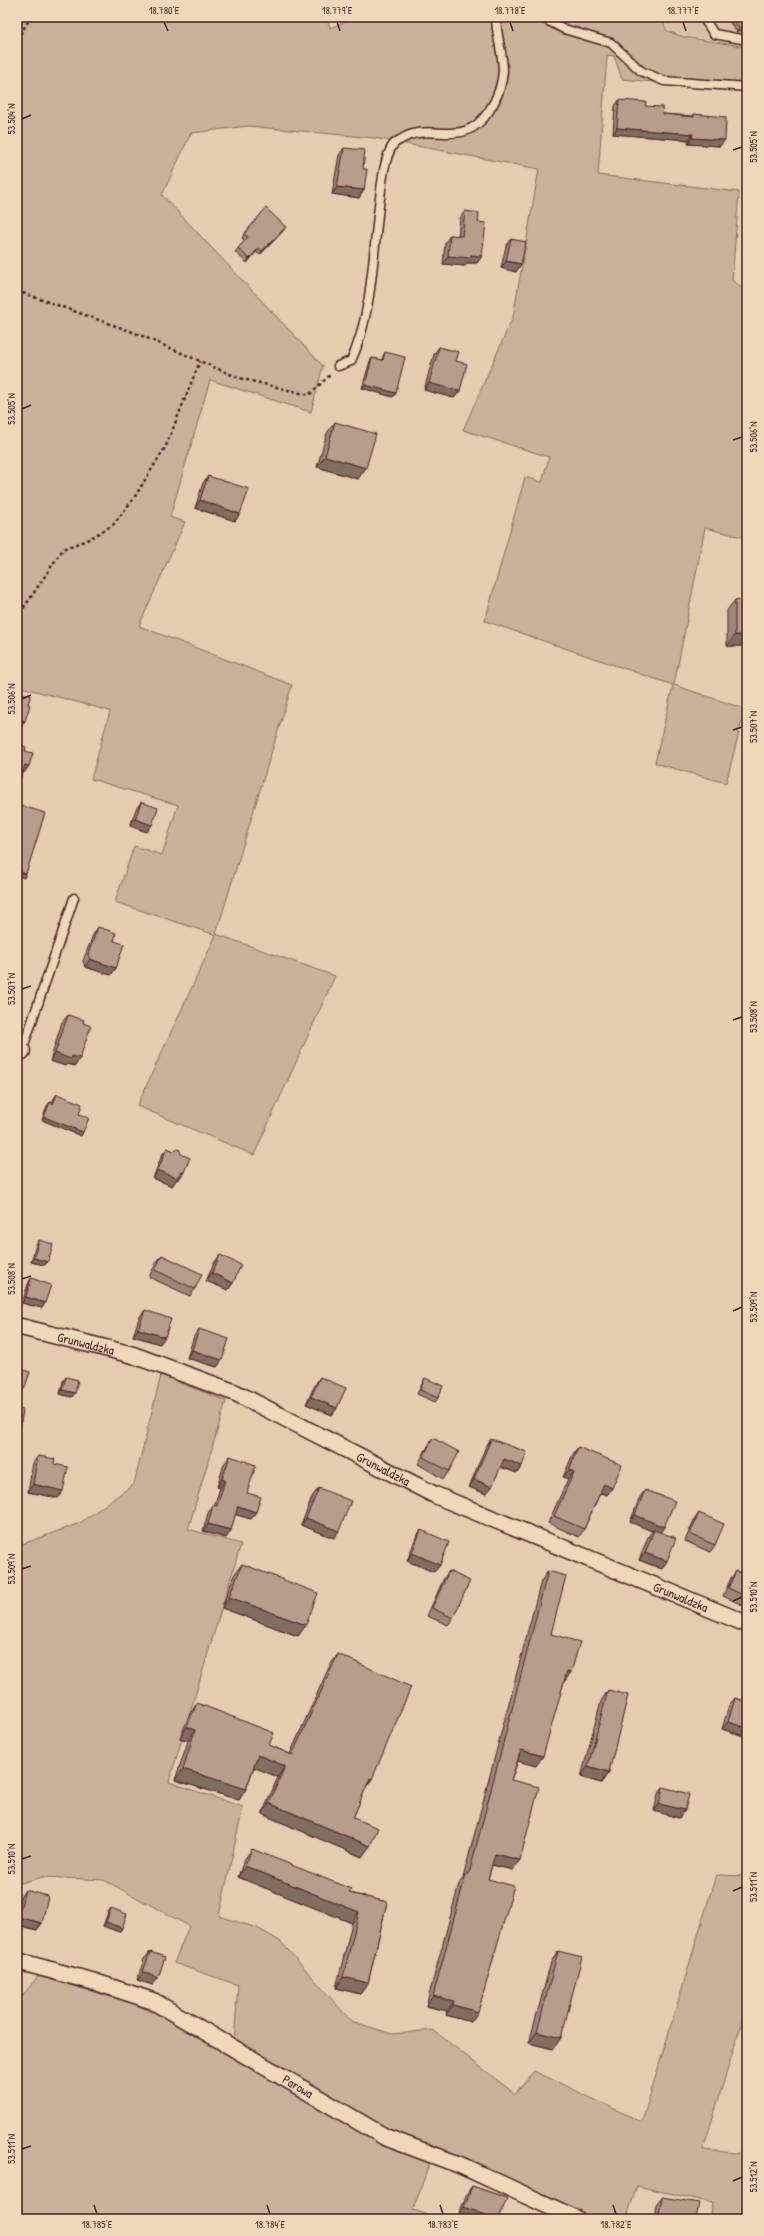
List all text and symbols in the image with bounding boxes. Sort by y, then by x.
text: 18.780°E [149,4,180,17]
text: 18.779°E [322,4,353,17]
text: 18.778°E [494,4,526,17]
text: 18.777°E [667,4,699,17]
text: 53.504°N [5,104,18,134]
text: 53.505°N [747,131,760,163]
text: 53.505°N [5,393,18,425]
text: 53.506°N [747,421,760,453]
text: 53.506°N [5,683,18,715]
text: 53.507°N [747,711,760,743]
text: 53.507°N [5,973,18,1005]
text: 53.508°N [747,1001,760,1033]
text: 53.508°N [5,1263,18,1295]
text: 53.509°N [747,1292,760,1322]
street label: Grunwaldzka [55,1327,116,1359]
street label: Grunwaldzka [353,1447,413,1490]
text: 53.509°N [5,1554,18,1584]
street label: Grunwaldzka [651,1577,711,1616]
text: 53.510°N [747,1582,760,1612]
text: 53.510°N [5,1844,18,1874]
text: 53.511°N [747,1872,760,1902]
street label: Parowa [279,2070,317,2102]
text: 53.511°N [5,2134,18,2164]
text: 53.512°N [747,2161,760,2193]
text: 18.785°E [82,2218,113,2231]
text: 18.784°E [255,2218,286,2231]
text: 18.783°E [428,2218,459,2231]
text: 18.782°E [601,2218,632,2231]

